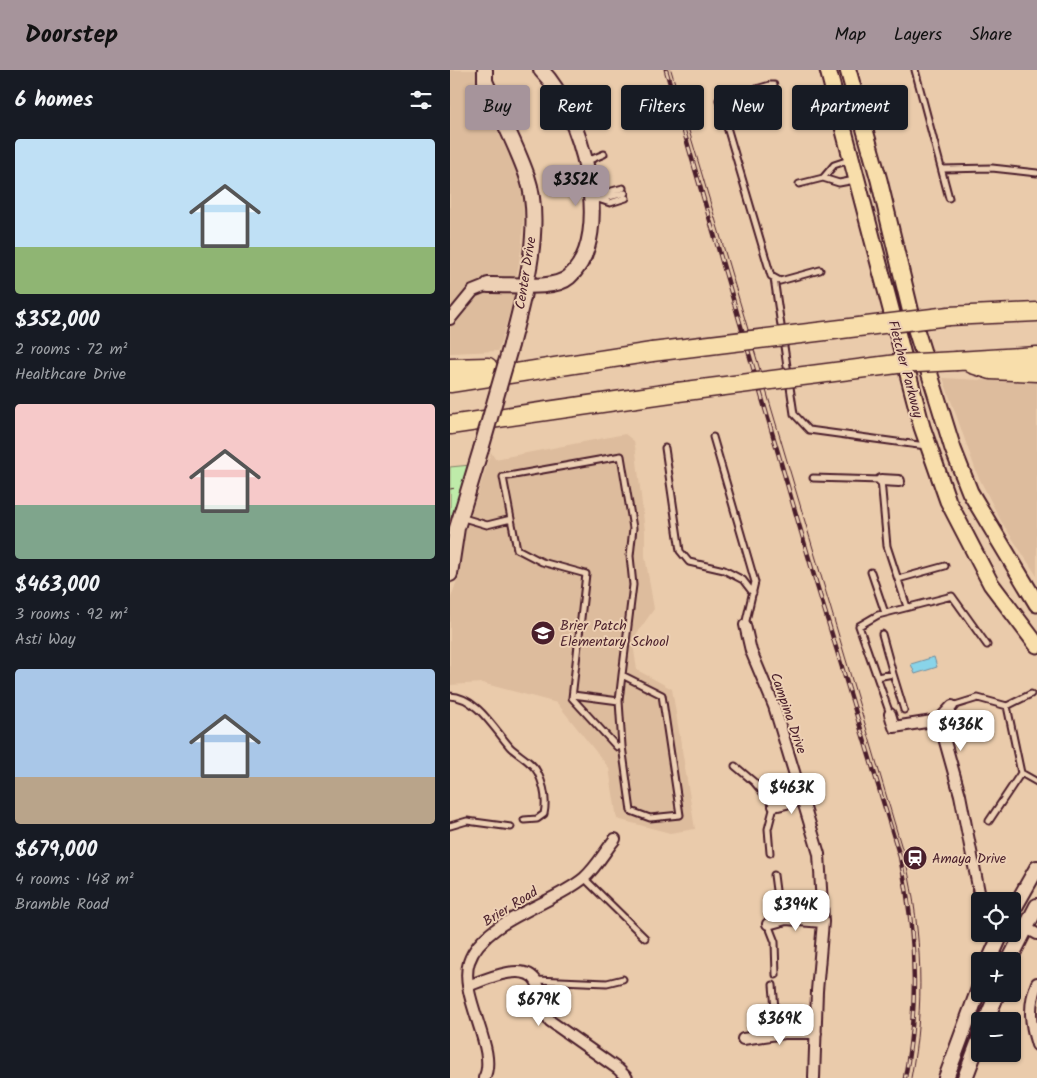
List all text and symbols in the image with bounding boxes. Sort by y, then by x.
text: Doorstep [25,16,118,55]
text: Map [835,21,866,50]
text: Layers [894,21,942,50]
text: Share [970,21,1012,50]
text: 6 homes [15,84,93,117]
chip: Buy [465,85,530,130]
chip: Rent [540,85,611,130]
chip: Filters [621,85,704,130]
chip: New [714,85,782,130]
chip: Apartment [792,85,908,130]
icon: filters [407,86,435,114]
pin: $352K [541,164,611,207]
text: $352K [553,168,599,193]
icon: home [180,171,270,261]
street label: Center Drive [509,235,543,311]
text: $352,000 [15,304,100,337]
street label: Fletcher Parkway [881,318,929,421]
text: 2 rooms · 72 m² [15,337,127,362]
text: Healthcare Drive [15,362,126,387]
icon: home [180,436,270,526]
text: $463,000 [15,569,100,602]
text: 3 rooms · 92 m² [15,602,128,627]
place label: Brier Patch Elementary School [560,615,669,653]
school or university icon: Brier Patch Elementary School [530,620,556,646]
text: Asti Way [15,627,75,652]
street label: Campina Drive [764,670,813,758]
icon: home [180,701,270,791]
pin: $436K [926,710,996,752]
text: $436K [938,713,984,738]
pin: $463K [757,772,827,815]
text: $463K [769,776,815,801]
text: $679,000 [15,834,97,867]
station icon: Amaya Drive [902,845,928,871]
place label: Amaya Drive [932,848,1007,870]
text: 4 rooms · 148 m² [15,867,134,892]
street label: Brier Road [479,881,543,932]
pin: $394K [761,890,831,932]
text: Bramble Road [15,892,109,917]
map controls [971,892,1021,1062]
button: locate [971,892,1021,942]
text: $394K [774,893,818,918]
button: + [971,952,1021,1002]
pin: $679K [504,984,574,1027]
text: $679K [517,988,561,1013]
pin: $369K [745,1004,815,1046]
text: $369K [758,1007,802,1032]
button: − [971,1012,1021,1062]

